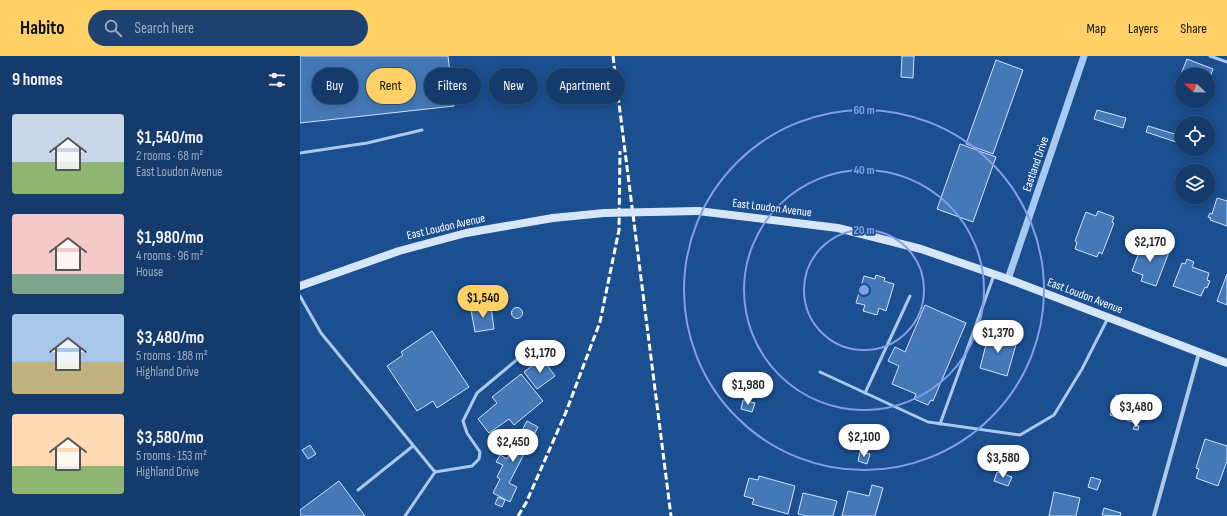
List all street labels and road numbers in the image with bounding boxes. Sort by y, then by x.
street label: Eastland Drive [1020,134,1052,193]
street label: East Loudon Avenue [731,196,813,220]
street label: East Loudon Avenue [405,211,487,243]
street label: East Loudon Avenue [1045,275,1125,317]

